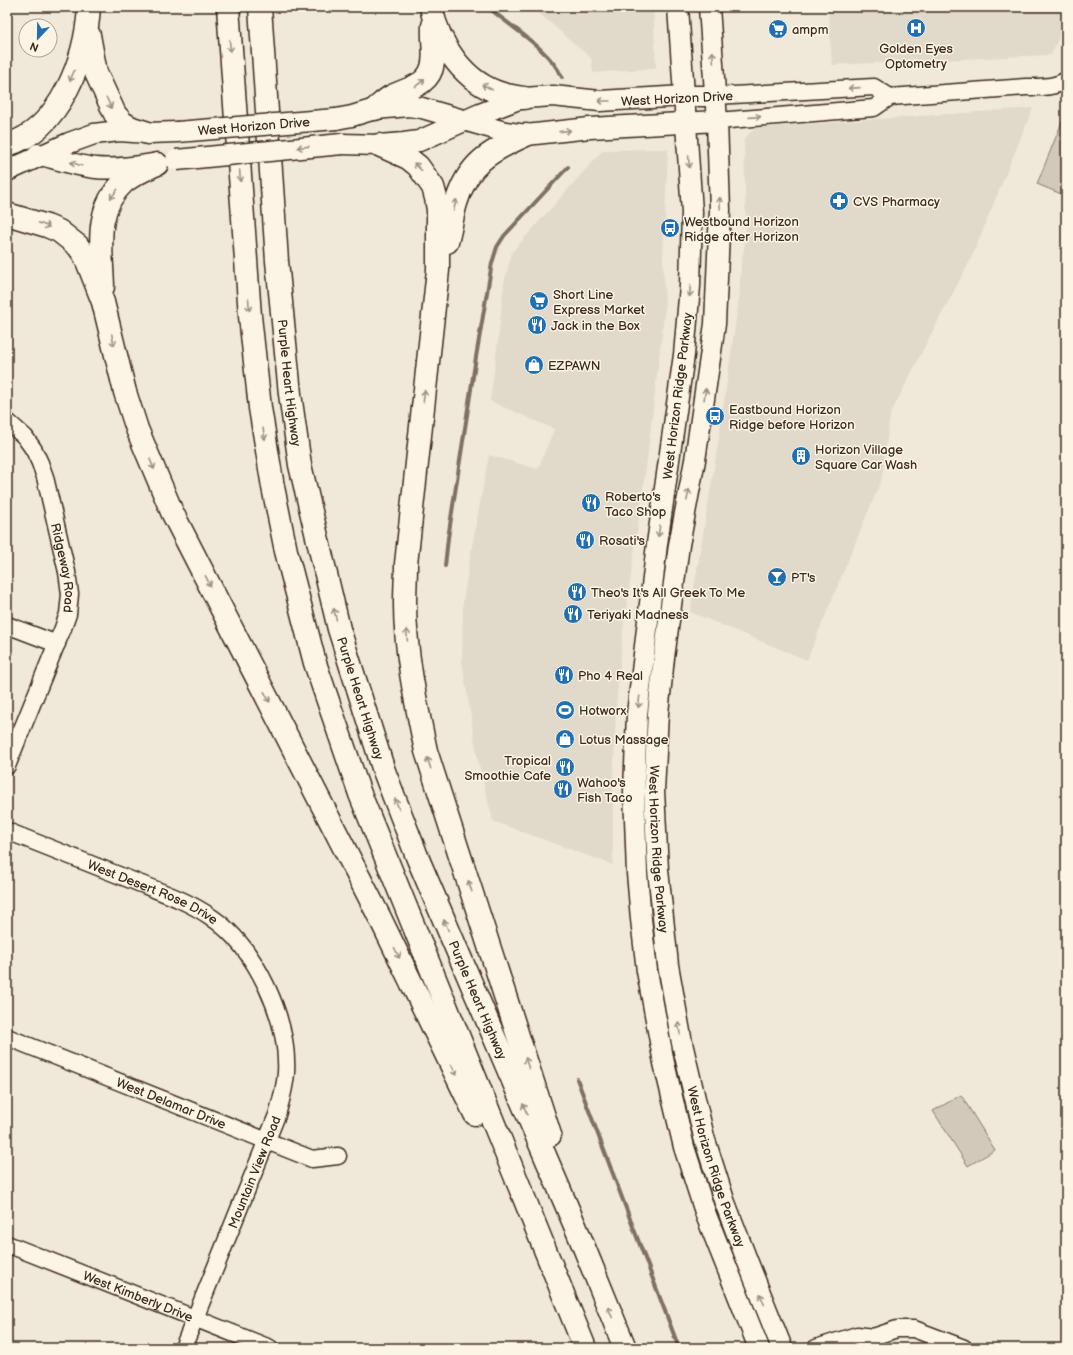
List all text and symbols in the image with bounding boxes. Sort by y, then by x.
hospital icon: Golden Eyes Optometry [905,17,927,39]
north arrow [18,18,58,58]
supermarket icon: ampm [767,18,789,40]
place label: ampm [792,22,829,38]
text: N [28,39,41,54]
one-way arrow [227,39,234,52]
place label: Golden Eyes Optometry [879,41,953,72]
one-way arrow [709,51,716,64]
one-way arrow [68,70,76,82]
one-way arrow [415,79,426,87]
one-way arrow [481,83,493,90]
one-way arrow [848,84,861,92]
street label: West Horizon Drive [621,88,734,110]
one-way arrow [106,97,114,109]
one-way arrow [598,97,611,105]
street label: West Horizon Drive [197,114,311,139]
one-way arrow [748,114,761,121]
one-way arrow [558,128,571,135]
one-way arrow [297,144,310,151]
one-way arrow [685,155,692,168]
one-way arrow [70,160,83,167]
one-way arrow [413,162,423,172]
one-way arrow [236,169,243,182]
one-way arrow [110,189,118,200]
pharmacy icon: CVS Pharmacy [828,190,850,212]
place label: CVS Pharmacy [853,194,940,210]
one-way arrow [716,197,724,210]
one-way arrow [452,199,460,212]
place label: Westbound Horizon Ridge after Horizon [684,214,799,245]
bus stop icon: Westbound Horizon Ridge after Horizon [659,217,681,239]
one-way arrow [38,222,50,230]
one-way arrow [686,285,693,298]
place label: Short Line Express Market [553,287,645,318]
supermarket icon: Short Line Express Market [528,290,550,312]
one-way arrow [246,298,253,311]
street label: West Horizon Ridge Parkway [660,312,696,481]
restaurant icon: Jack in the Box [526,314,548,336]
place label: Jack in the Box [551,318,640,334]
street label: Purple Heart Highway [274,319,304,448]
one-way arrow [109,334,117,347]
shop icon: EZPAWN [523,354,545,376]
place label: EZPAWN [548,358,601,374]
one-way arrow [701,388,709,401]
one-way arrow [420,390,428,403]
place label: Eastbound Horizon Ridge before Horizon [729,402,854,433]
bus stop icon: Eastbound Horizon Ridge before Horizon [704,405,726,427]
one-way arrow [260,427,268,440]
place label: Horizon Village Square Car Wash [815,442,917,473]
building icon: Horizon Village Square Car Wash [790,445,812,467]
one-way arrow [148,458,156,470]
place label: Roberto's Taco Shop [605,489,666,520]
one-way arrow [685,489,693,502]
restaurant icon: Roberto's Taco Shop [580,492,602,514]
street label: Ridgeway Road [47,522,77,613]
one-way arrow [655,525,663,538]
restaurant icon: Rosati's [574,529,596,551]
place label: Rosati's [599,533,645,549]
bar icon: PT's [766,566,788,588]
place label: PT's [791,570,816,586]
one-way arrow [204,575,212,587]
restaurant icon: Theo's It's All Greek To Me [566,581,588,603]
place label: Theo's It's All Greek To Me [591,585,745,601]
restaurant icon: Teriyaki Madness [562,603,584,625]
place label: Teriyaki Madness [587,607,689,623]
one-way arrow [331,608,339,621]
one-way arrow [404,629,411,642]
street label: Purple Heart Highway [333,635,387,762]
restaurant icon: Pho 4 Real [553,664,575,686]
place label: Pho 4 Real [578,668,643,684]
one-way arrow [264,691,272,703]
one-way arrow [635,695,643,708]
sports icon: Hotworx [554,699,576,721]
place label: Hotworx [579,703,627,719]
shop icon: Lotus Massage [554,728,576,750]
place label: Lotus Massage [579,732,669,748]
place label: Tropical Smoothie Cafe [464,753,551,784]
one-way arrow [425,756,432,769]
restaurant icon: Tropical Smoothie Cafe [554,756,576,778]
street label: West Horizon Ridge Parkway [645,765,672,934]
place label: Wahoo's Fish Taco [577,775,633,806]
restaurant icon: Wahoo's Fish Taco [552,778,574,800]
one-way arrow [393,799,401,811]
street label: West Desert Rose Drive [85,857,221,928]
one-way arrow [466,880,473,893]
one-way arrow [442,919,450,931]
street label: Purple Heart Highway [445,938,510,1062]
one-way arrow [394,947,401,959]
one-way arrow [675,1022,683,1035]
one-way arrow [523,1057,530,1070]
one-way arrow [451,1064,458,1076]
street label: West Delamar Drive [114,1075,228,1133]
street label: West Horizon Ridge Parkway [683,1084,748,1250]
one-way arrow [521,1103,528,1115]
street label: Mountain View Road [225,1114,285,1231]
street label: West Kimberly Drive [80,1268,195,1326]
one-way arrow [758,1293,766,1305]
one-way arrow [606,1306,614,1318]

